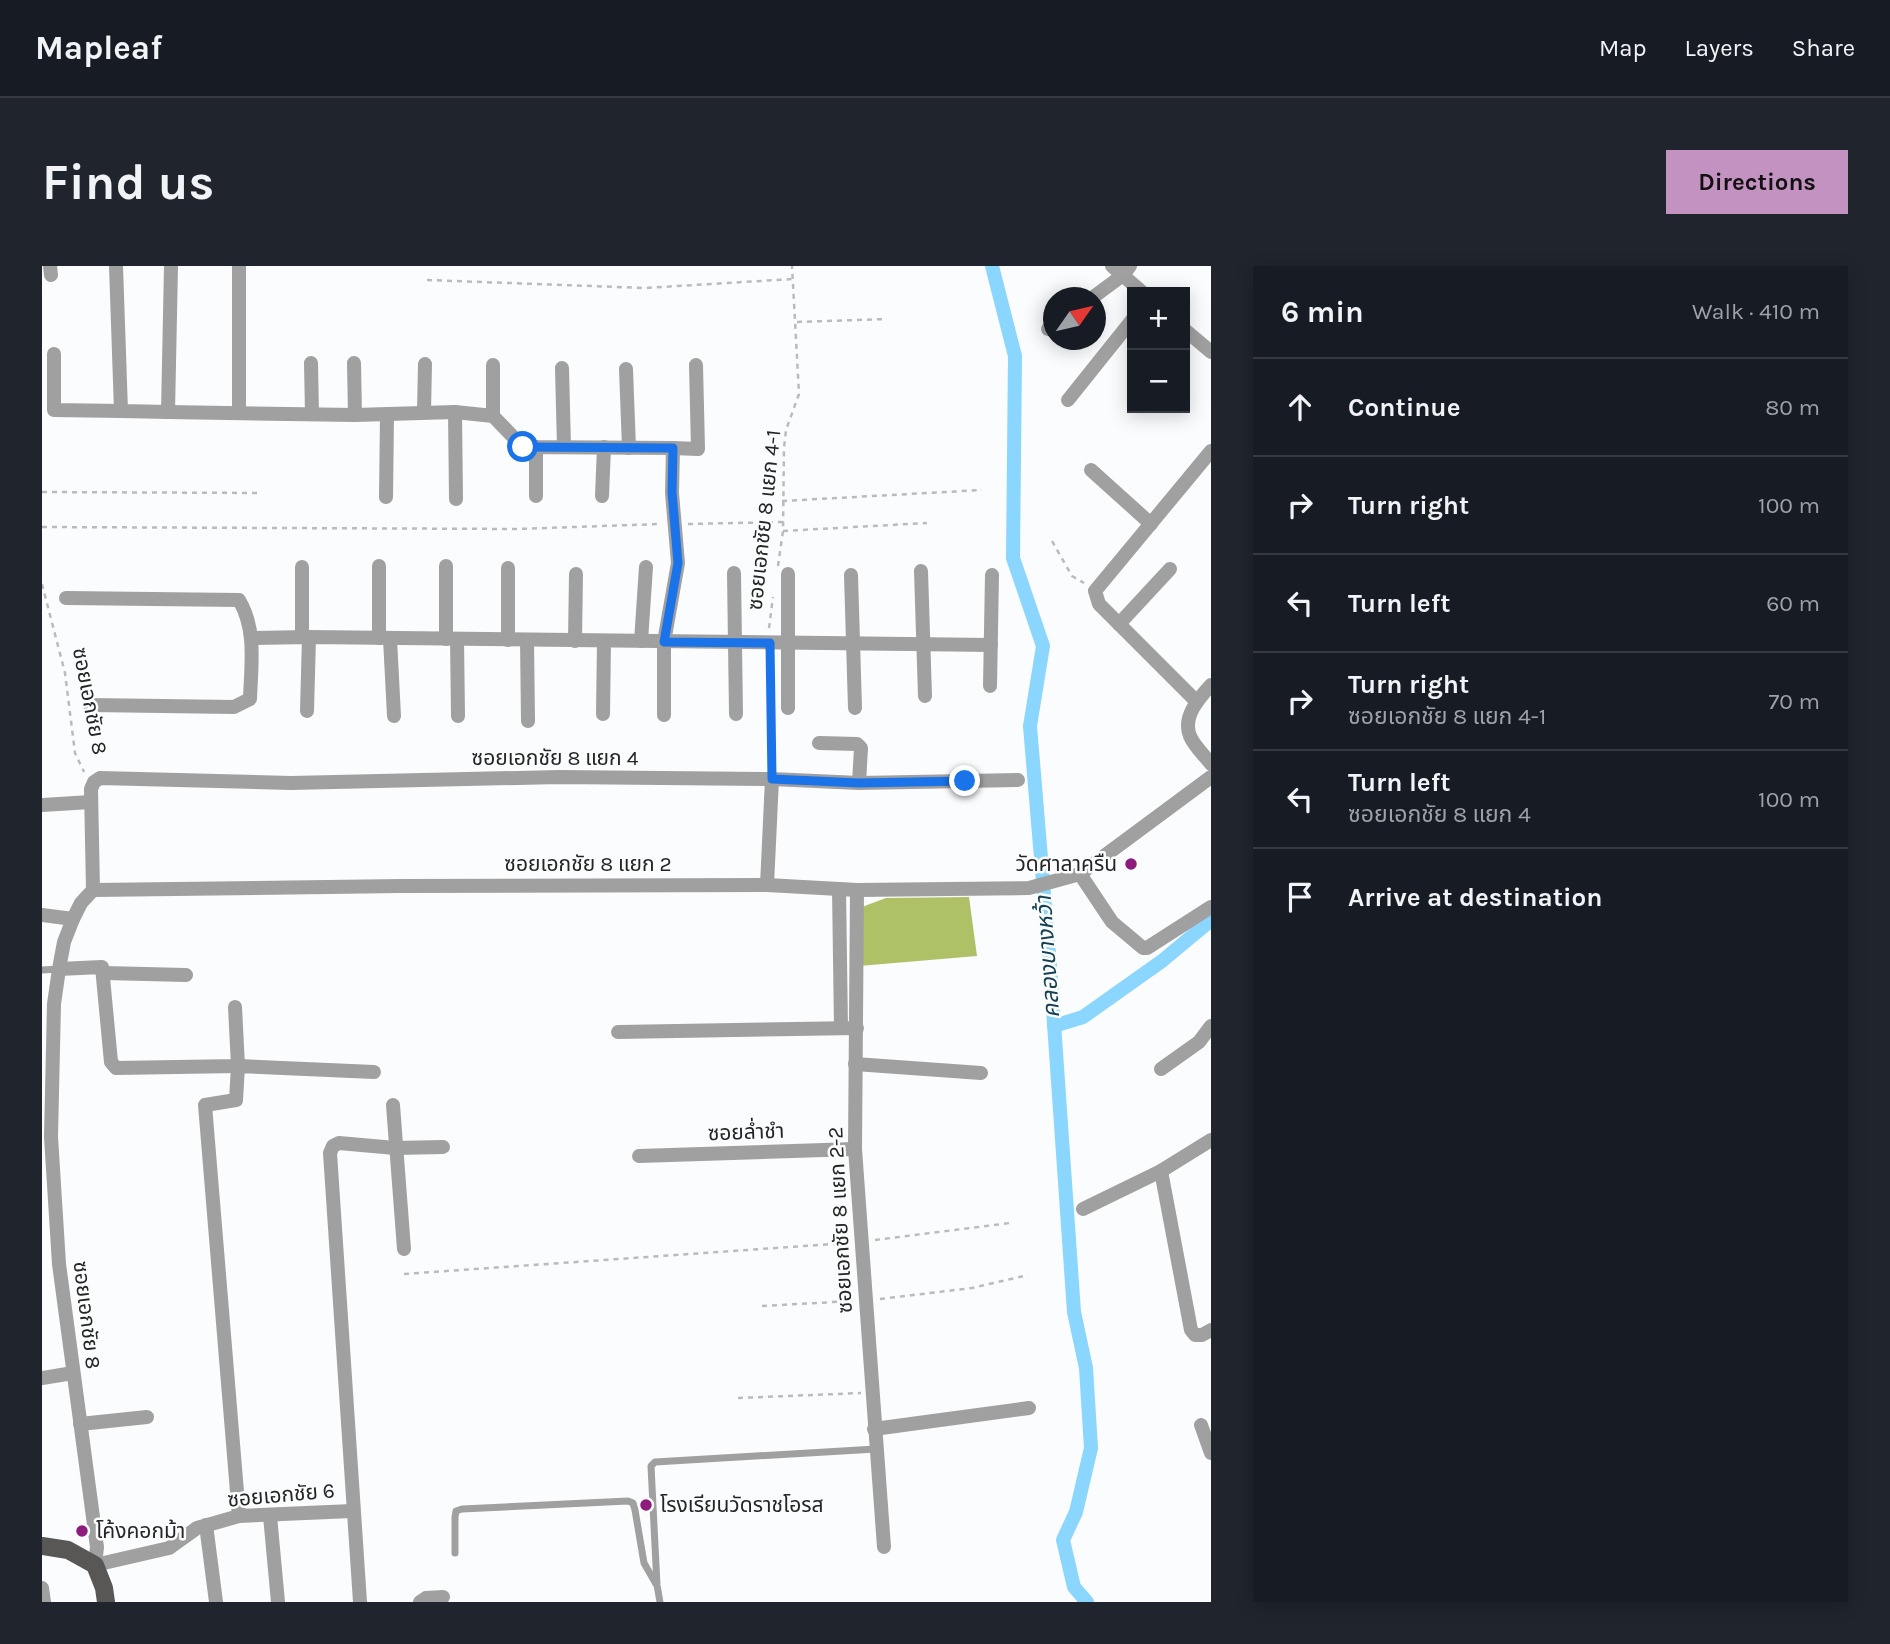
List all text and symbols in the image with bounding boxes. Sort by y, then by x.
text: Mapleaf [35,29,162,67]
text: Map [1599,34,1647,62]
text: Layers [1685,34,1754,62]
text: Share [1792,34,1855,62]
button: Directions [1666,150,1848,214]
text: Find us [42,154,214,211]
north arrow [1043,287,1106,350]
map controls [1127,287,1190,413]
button: + [1127,287,1190,350]
text: 6 min [1281,294,1364,330]
text: Walk · 410 m [1692,298,1820,325]
button: − [1127,350,1190,413]
icon: ahead [1281,388,1319,426]
text: Continue [1348,392,1460,423]
text: 80 m [1765,394,1820,421]
street label: ซอยเอกชัย 8 แยก 4-1 [743,429,785,611]
route start [507,431,538,462]
icon: right [1281,486,1319,524]
text: Turn right [1348,490,1469,521]
text: 100 m [1758,492,1820,519]
icon: left [1281,584,1319,622]
text: Turn left [1348,588,1450,619]
text: 60 m [1766,590,1820,617]
street label: ซอยเอกชัย 8 [68,645,112,757]
text: Turn right [1348,669,1469,700]
icon: right [1281,682,1319,720]
text: 70 m [1769,688,1820,715]
text: ซอยเอกชัย 8 แยก 4-1 [1348,703,1546,730]
street label: ซอยเอกชัย 8 แยก 4 [472,746,639,770]
route end [949,765,980,796]
text: Turn left [1348,767,1450,798]
icon: left [1281,780,1319,818]
text: 100 m [1758,786,1820,813]
text: ซอยเอกชัย 8 แยก 4 [1348,801,1531,828]
street label: ซอยเอกชัย 8 แยก 2 [504,852,672,876]
place label: วัดศาลาครืน [1015,852,1117,876]
marker: วัดศาลาครืน [1123,856,1139,872]
icon: arrive [1281,878,1319,916]
text: Arrive at destination [1348,882,1602,913]
water label: คลองบางหว้า [1030,893,1065,1019]
street label: ซอยล่ำชำ [707,1116,785,1145]
street label: ซอยเอกชัย 8 แยก 2-2 [823,1126,857,1314]
street label: ซอยเอกชัย 8 [68,1260,106,1370]
street label: ซอยเอกชัย 6 [226,1478,336,1512]
place label: โรงเรียนวัดราชโอรส [660,1493,824,1517]
marker: โรงเรียนวัดราชโอรส [638,1497,654,1513]
place label: โค้งคอกม้า [96,1519,185,1543]
marker: โค้งคอกม้า [74,1523,90,1539]

